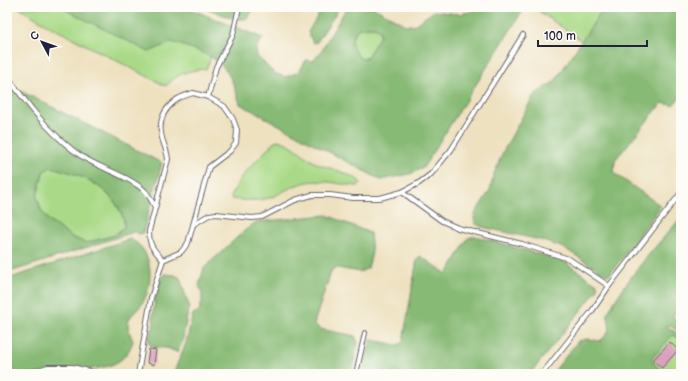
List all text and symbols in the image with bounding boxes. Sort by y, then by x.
north arrow [22,22,62,62]
scale bar [538,22,647,48]
text: С [27,28,42,43]
text: 100 m [544,29,576,44]

